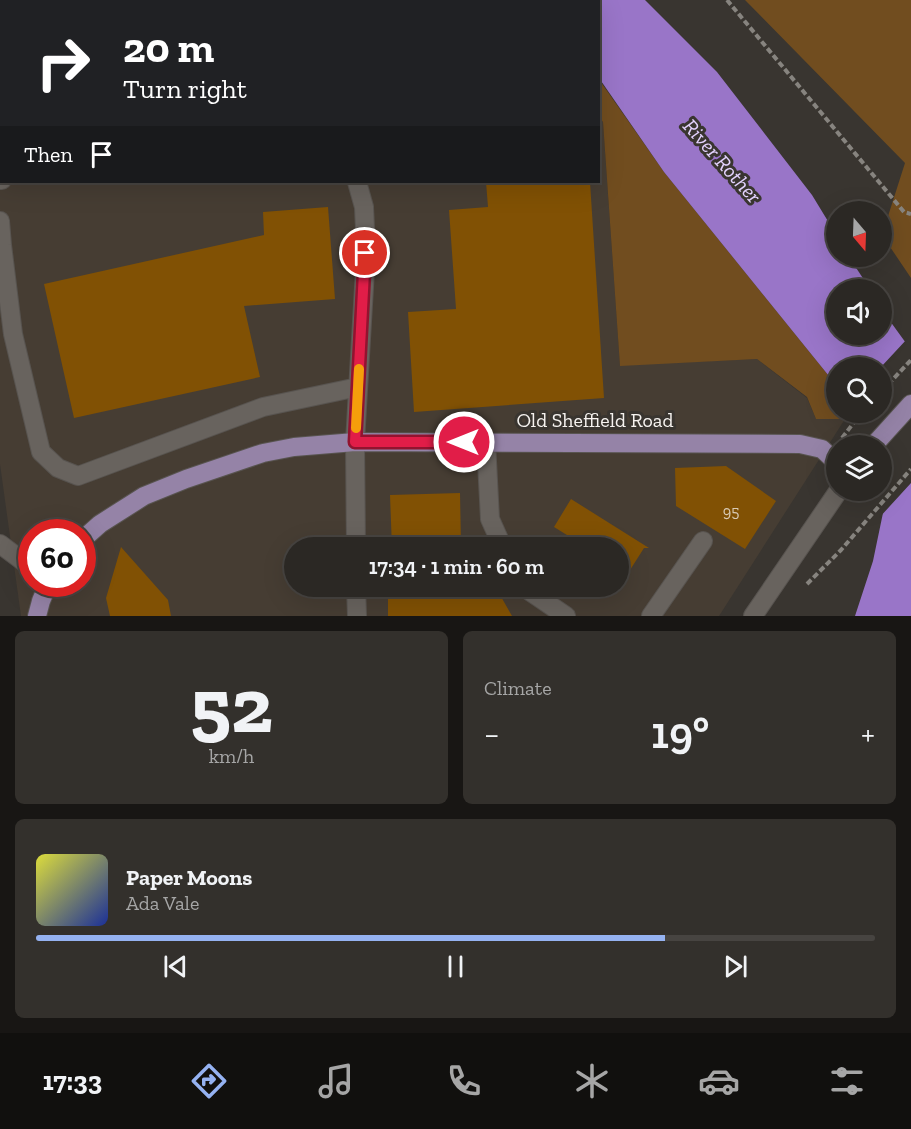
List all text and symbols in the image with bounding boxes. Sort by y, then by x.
text: 20 m [123,22,214,73]
icon: right [24,24,102,102]
text: Turn right [123,73,247,105]
water label: River Rother [678,113,767,209]
icon: arrive [85,138,118,171]
text: Then [24,141,73,168]
north arrow [826,201,892,267]
map controls [826,201,892,501]
pin [339,227,390,278]
icon: arrive [348,236,381,269]
button: sound [826,279,892,345]
button: search [826,357,892,423]
street label: Old Sheffield Road [517,408,674,432]
position arrow [432,410,496,474]
button: layers [826,435,892,501]
house number: 95 [723,502,739,521]
speed limit sign: 60 [18,519,96,597]
text: 17:34 · 1 min · 60 m [369,553,544,580]
text: 52 [190,658,273,752]
text: Climate [484,676,552,700]
text: 19° [651,706,709,760]
text: − [484,714,499,753]
text: + [861,714,875,753]
text: km/h [209,744,254,768]
text: Paper Moons [126,864,252,891]
text: Ada Vale [126,891,199,915]
icon: previous [159,950,192,983]
icon: pause [439,950,472,983]
icon: next [719,950,752,983]
icon: directions [188,1060,230,1102]
icon: music [315,1060,357,1102]
icon: phone [443,1060,485,1102]
icon: climate [571,1060,613,1102]
icon: car [698,1060,740,1102]
icon: filters [826,1060,868,1102]
text: 17:33 [43,1065,102,1097]

